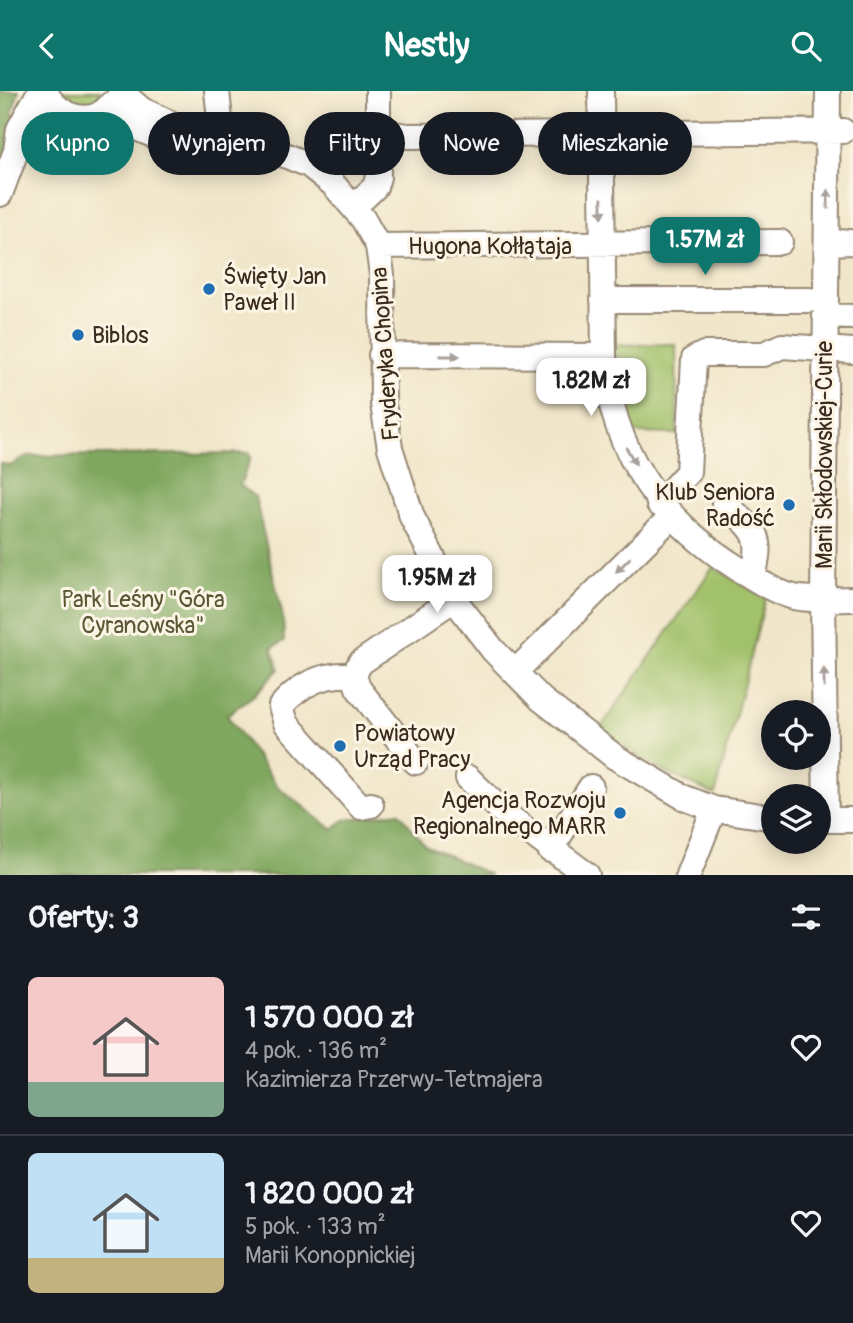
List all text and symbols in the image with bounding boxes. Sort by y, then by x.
text: Nestly [384,26,469,66]
icon: back [28,27,66,65]
icon: search [787,27,825,65]
chip: Kupno [21,112,134,175]
chip: Wynajem [148,112,290,175]
chip: Filtry [304,112,405,175]
chip: Nowe [419,112,524,175]
chip: Mieszkanie [538,112,692,175]
one-way arrow [822,188,834,210]
one-way arrow [596,197,608,219]
pin: 1.57M zł [633,218,777,277]
text: 1.57M zł [666,225,744,254]
street label: Hugona Kołłątaja [408,232,572,261]
place label: Święty Jan Paweł II [223,262,327,317]
street label: Fryderyka Chopina [364,266,406,442]
marker: Święty Jan Paweł II [201,281,217,297]
place label: Biblos [92,321,149,350]
marker: Biblos [70,327,86,343]
street label: Marii Skłodowskiej-Curie [810,340,839,569]
one-way arrow [439,350,461,362]
pin: 1.82M zł [519,359,663,418]
text: 1.82M zł [552,366,630,395]
one-way arrow [624,446,637,465]
place label: Klub Seniora Radość [655,478,775,533]
marker: Klub Seniora Radość [781,497,797,513]
pin: 1.95M zł [365,555,509,615]
one-way arrow [616,556,632,573]
text: 1.95M zł [398,563,476,592]
park label: Park Leśny "Góra Cyranowska" [61,585,225,640]
one-way arrow [818,667,830,689]
map controls [761,700,831,854]
button: locate [761,700,831,770]
place label: Powiatowy Urząd Pracy [354,719,470,774]
marker: Powiatowy Urząd Pracy [332,738,348,754]
button: layers [761,784,831,854]
place label: Agencja Rozwoju Regionalnego MARR [413,786,606,841]
marker: Agencja Rozwoju Regionalnego MARR [612,805,628,821]
icon: filters [787,898,825,936]
text: Oferty: 3 [28,899,139,936]
text: 1 570 000 zł [245,999,413,1036]
icon: home [84,1005,168,1089]
icon: heart [787,1028,825,1066]
text: 4 pok. · 136 m² [245,1036,387,1065]
text: Kazimierza Przerwy-Tetmajera [245,1065,543,1094]
text: 1 820 000 zł [245,1175,413,1212]
icon: home [84,1181,168,1265]
icon: heart [787,1204,825,1242]
text: 5 pok. · 133 m² [245,1212,386,1241]
text: Marii Konopnickiej [245,1241,416,1270]

